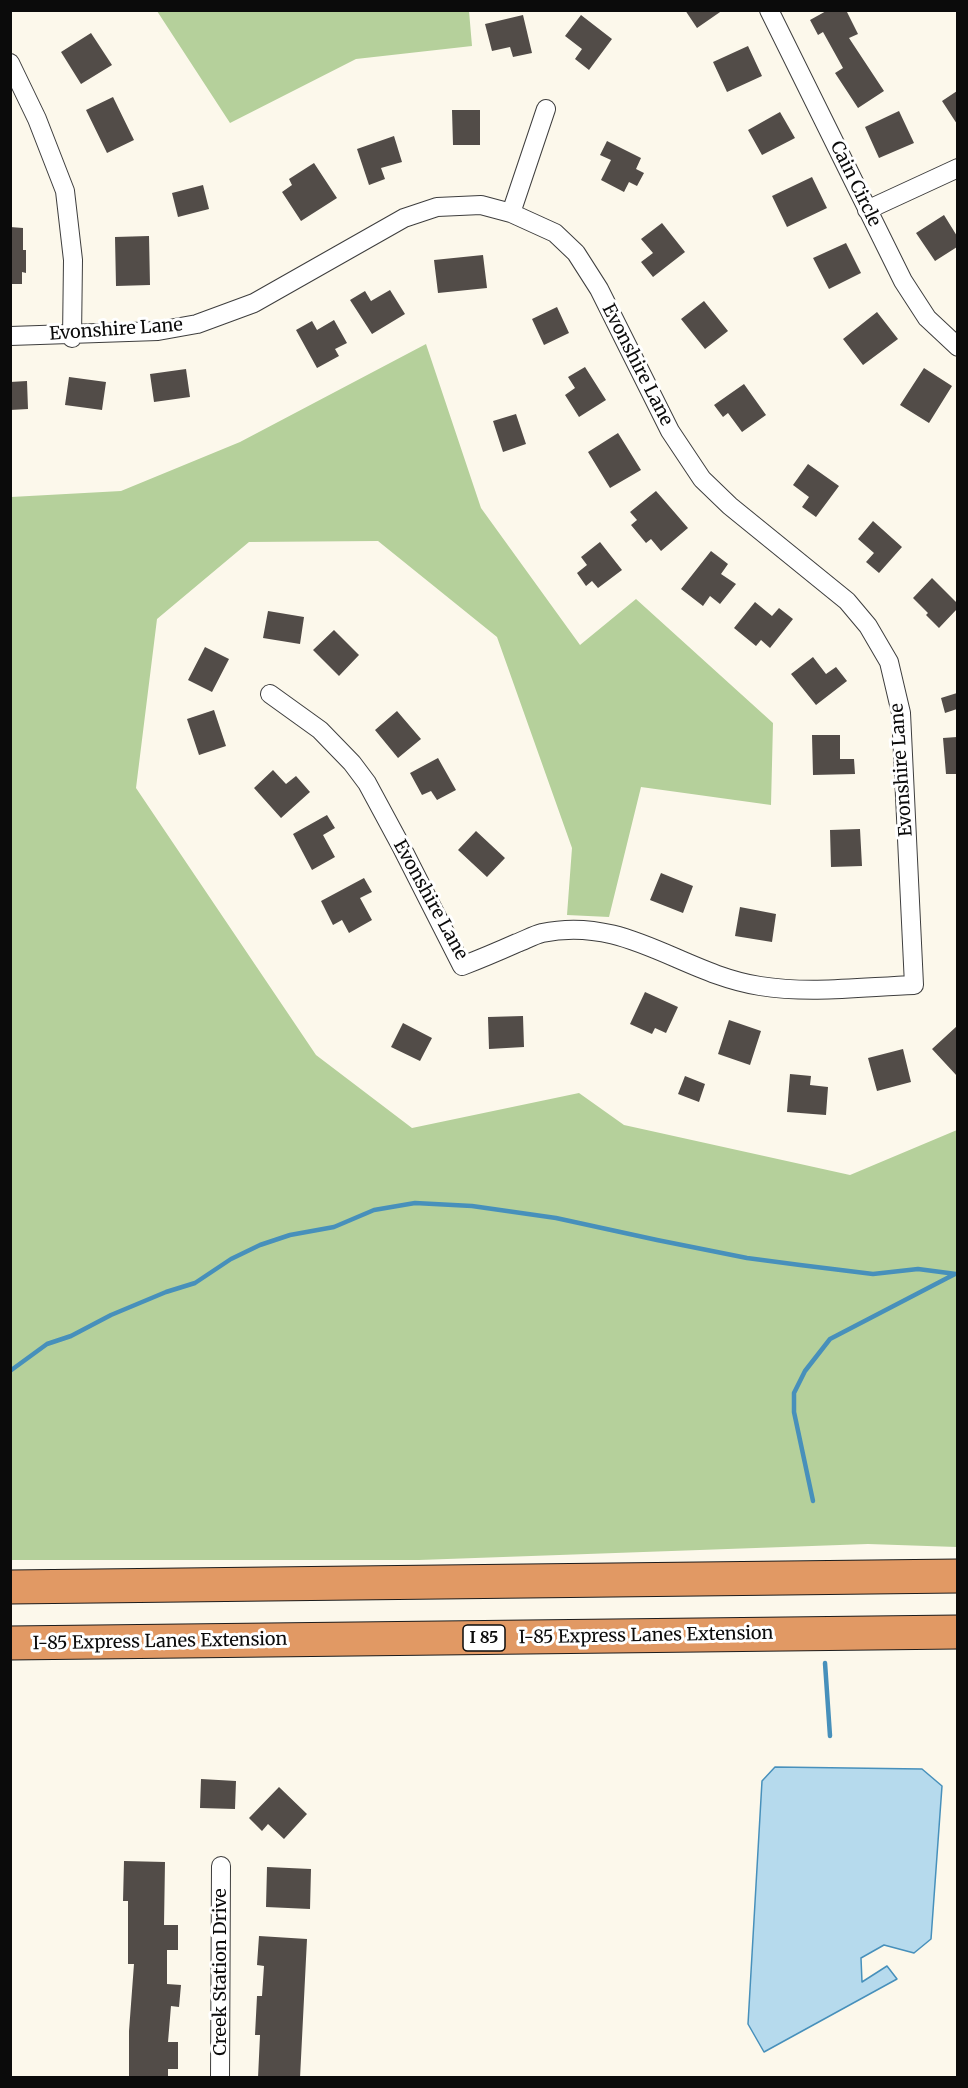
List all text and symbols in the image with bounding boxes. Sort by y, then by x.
street label: Cain Circle [825,138,885,230]
street label: Evonshire Lane [597,301,677,429]
street label: Evonshire Lane [49,315,183,345]
street label: Evonshire Lane [887,703,917,837]
street label: Evonshire Lane [388,836,472,964]
street label: I-85 Express Lanes Extension [518,1623,774,1649]
road number: I 85 [463,1625,505,1651]
street label: I-85 Express Lanes Extension [32,1629,288,1655]
street label: Creek Station Drive [210,1888,232,2056]

